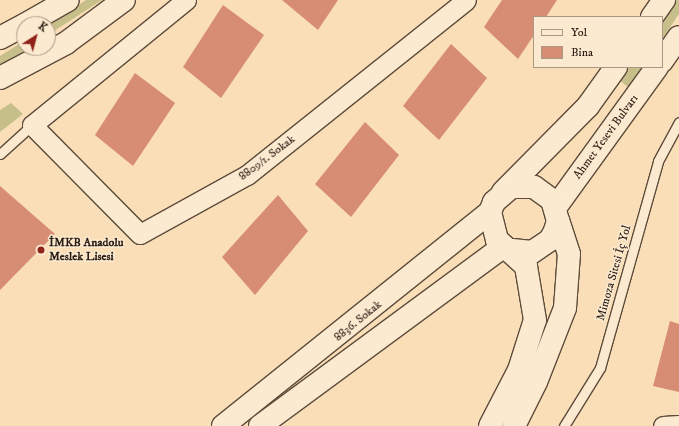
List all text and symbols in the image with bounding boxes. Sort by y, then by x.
north arrow [16,16,56,56]
legend [533,16,663,68]
text: K [35,19,50,35]
text: Yol [571,25,587,40]
text: Bina [571,45,593,60]
street label: Ahmet Yesevi Bulvarı [571,92,641,182]
street label: 8809/1. Sokak [236,132,298,184]
street label: Mimoza Sitesi İç Yol [594,224,634,322]
place label: İMKB Anadolu Meslek Lisesi [49,236,124,264]
marker: İMKB Anadolu Meslek Lisesi [36,245,46,255]
street label: 8836. Sokak [331,297,385,345]

